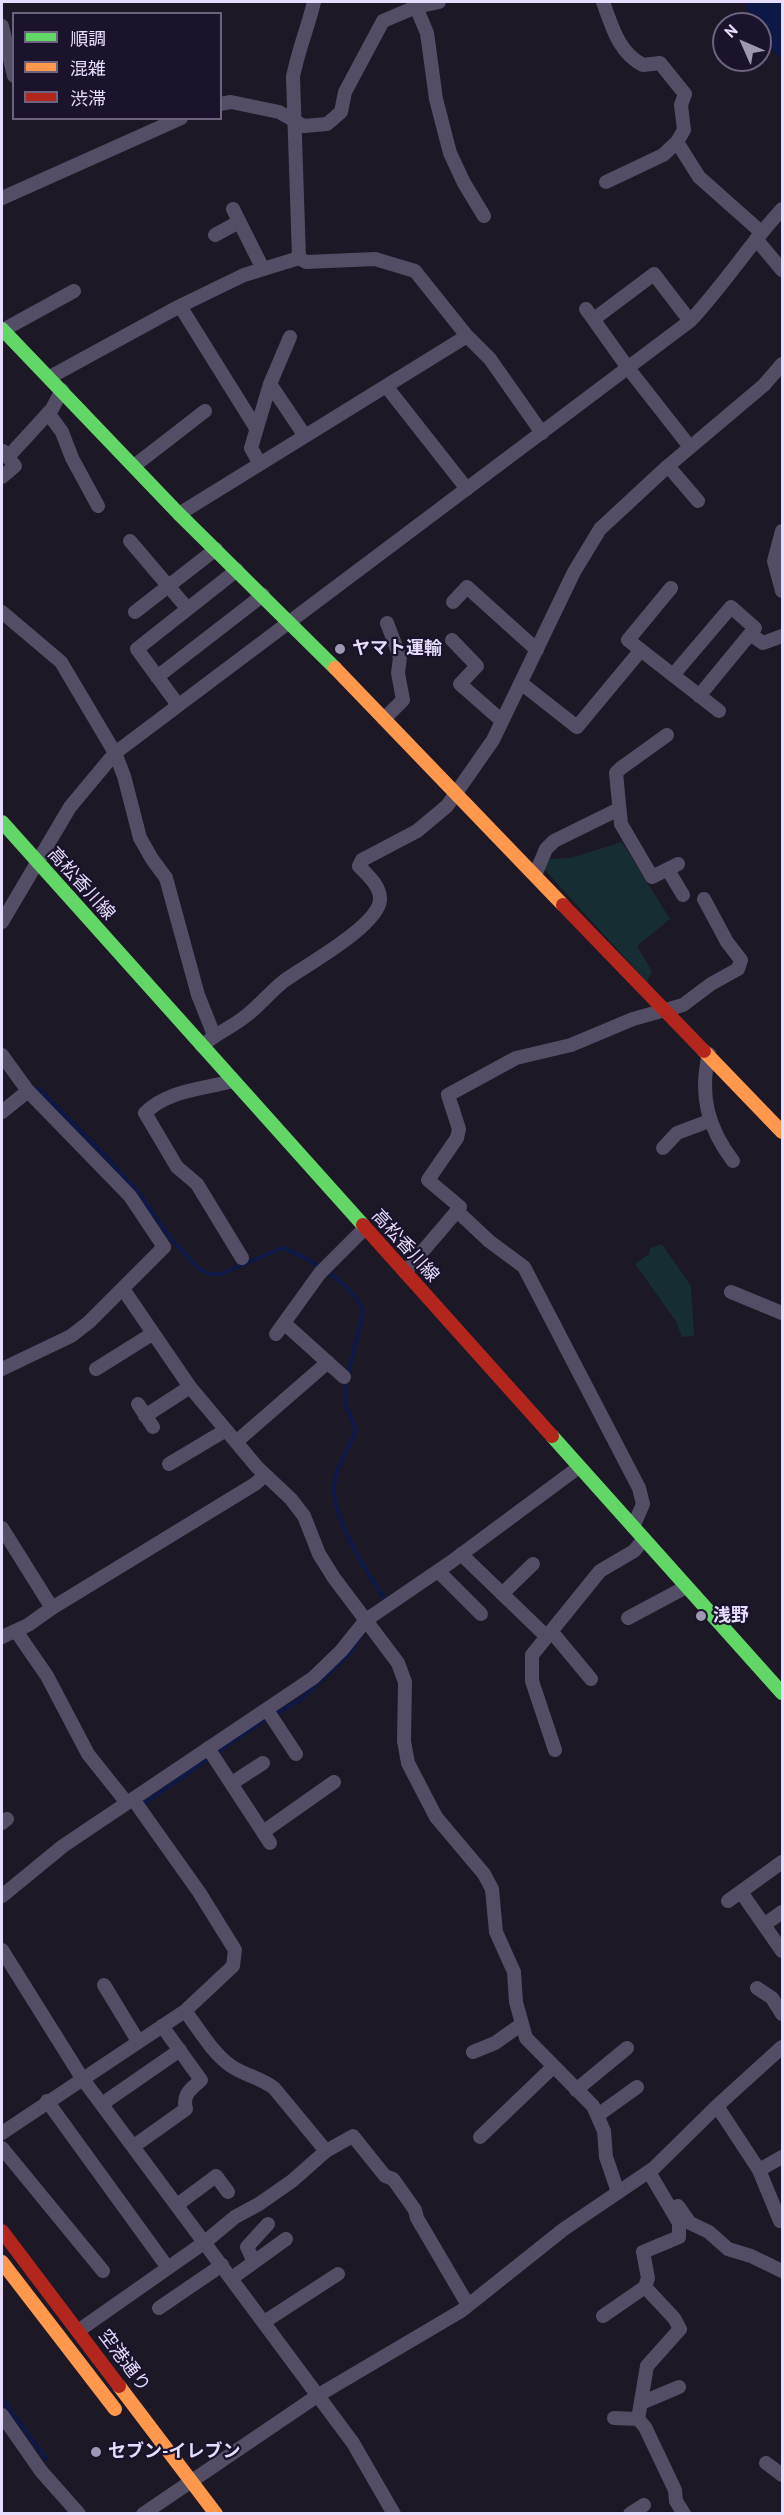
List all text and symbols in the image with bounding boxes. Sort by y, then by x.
legend [12,12,222,120]
north arrow [712,12,772,72]
text: N [720,20,741,41]
text: 順調 [70,27,106,50]
text: 混雑 [70,57,106,80]
text: 渋滞 [70,87,106,110]
place label: ヤマト運輸 [352,638,442,660]
marker: ヤマト運輸 [333,642,347,656]
street label: 高松香川線 [43,843,119,925]
street label: 高松香川線 [367,1205,443,1287]
place label: 浅野 [713,1605,749,1627]
marker: 浅野 [694,1609,708,1623]
street label: 空港通り [94,2326,154,2396]
place label: セブン-イレブン [108,2441,240,2463]
marker: セブン-イレブン [89,2445,103,2459]

